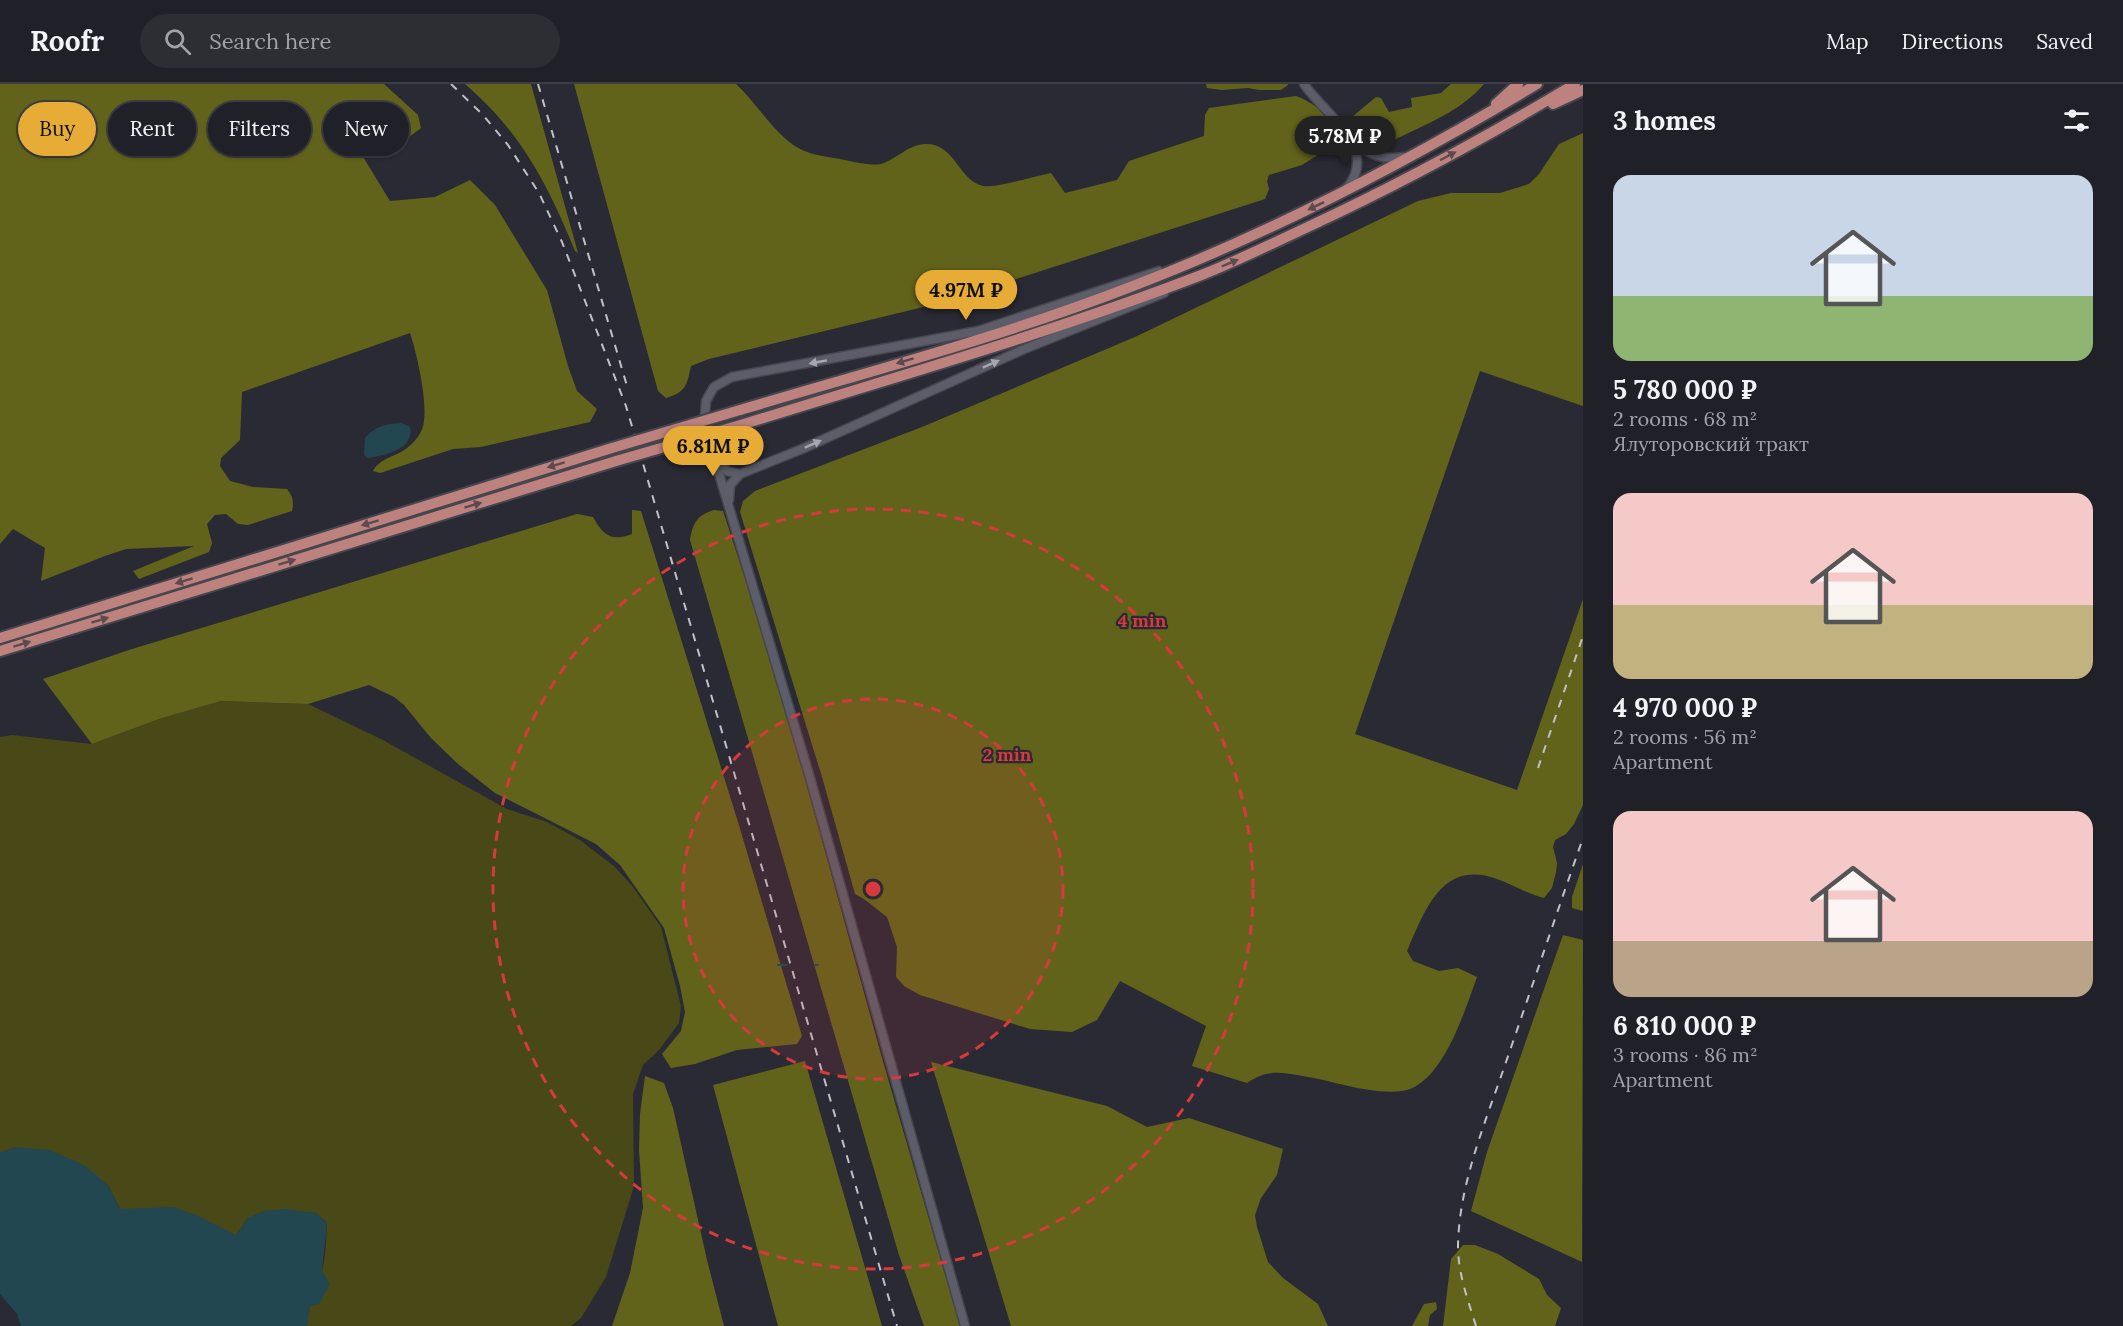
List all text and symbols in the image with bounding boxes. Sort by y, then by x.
search box [140,14,560,68]
text: Roofr [30,23,104,59]
icon: search [161,25,194,58]
text: Search here [209,27,331,55]
text: Map [1826,28,1869,55]
text: Directions [1902,28,2003,55]
text: Saved [2036,28,2093,55]
chip: Buy [18,102,96,156]
chip: Rent [108,102,196,156]
chip: Filters [208,102,311,156]
chip: New [323,102,409,156]
text: 3 homes [1613,104,1716,137]
icon: filters [2060,104,2093,137]
pin: 5.78M ₽ [1290,116,1400,167]
text: 5.78M ₽ [1309,123,1381,148]
one-way arrow [1439,151,1456,161]
one-way arrow [1308,201,1325,210]
icon: home [1799,214,1907,322]
one-way arrow [1222,258,1240,268]
pin: 4.97M ₽ [911,270,1021,321]
text: 4.97M ₽ [929,277,1003,302]
one-way arrow [809,357,828,366]
one-way arrow [896,357,914,366]
one-way arrow [983,359,1000,368]
text: 5 780 000 ₽ [1613,373,1757,406]
text: 2 rooms · 68 m² [1613,406,1757,431]
pin: 6.81M ₽ [658,426,768,477]
text: Ялуторовский тракт [1613,431,1809,456]
text: 6.81M ₽ [677,433,749,458]
one-way arrow [805,439,822,448]
one-way arrow [547,461,565,470]
one-way arrow [464,500,482,509]
one-way arrow [361,519,379,528]
icon: home [1799,532,1907,640]
one-way arrow [278,557,296,566]
one-way arrow [175,577,193,586]
text: 4 min [1118,609,1167,632]
one-way arrow [92,615,110,624]
one-way arrow [13,639,31,648]
text: 4 970 000 ₽ [1613,691,1757,724]
text: 2 rooms · 56 m² [1613,724,1757,749]
text: 2 min [983,743,1032,766]
text: Apartment [1613,749,1713,774]
icon: home [1799,850,1907,958]
centre of rings [863,879,883,899]
text: 6 810 000 ₽ [1613,1009,1756,1042]
text: 3 rooms · 86 m² [1613,1042,1758,1067]
text: Apartment [1613,1067,1713,1092]

